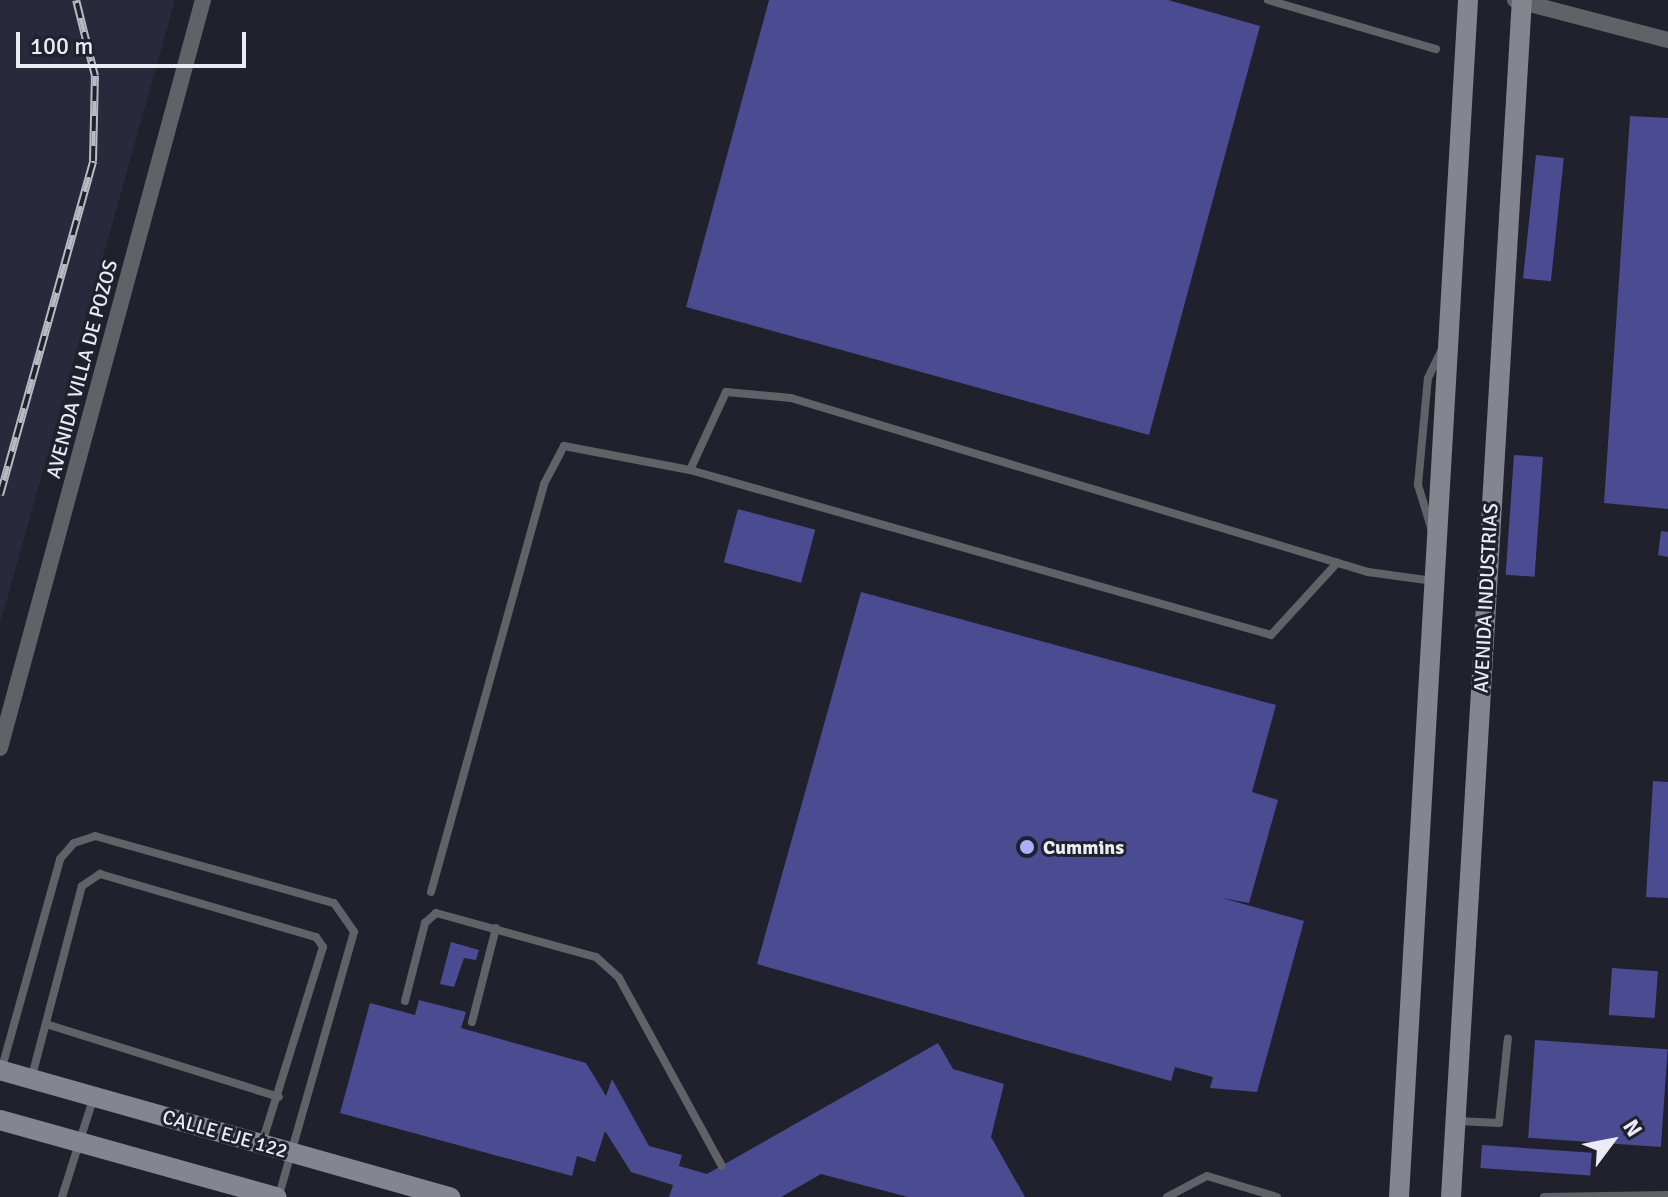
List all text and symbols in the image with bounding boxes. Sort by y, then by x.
scale bar [20,16,250,66]
text: 100 m [30,31,93,61]
street label: AVENIDA VILLA DE POZOS [41,257,123,481]
street label: AVENIDA INDUSTRIAS [1469,502,1503,694]
place label: Cummins [1043,835,1124,859]
marker: Cummins [1018,838,1036,856]
north arrow [1572,1101,1652,1181]
street label: CALLE EJE 122 [160,1105,290,1163]
text: N [1617,1114,1648,1142]

